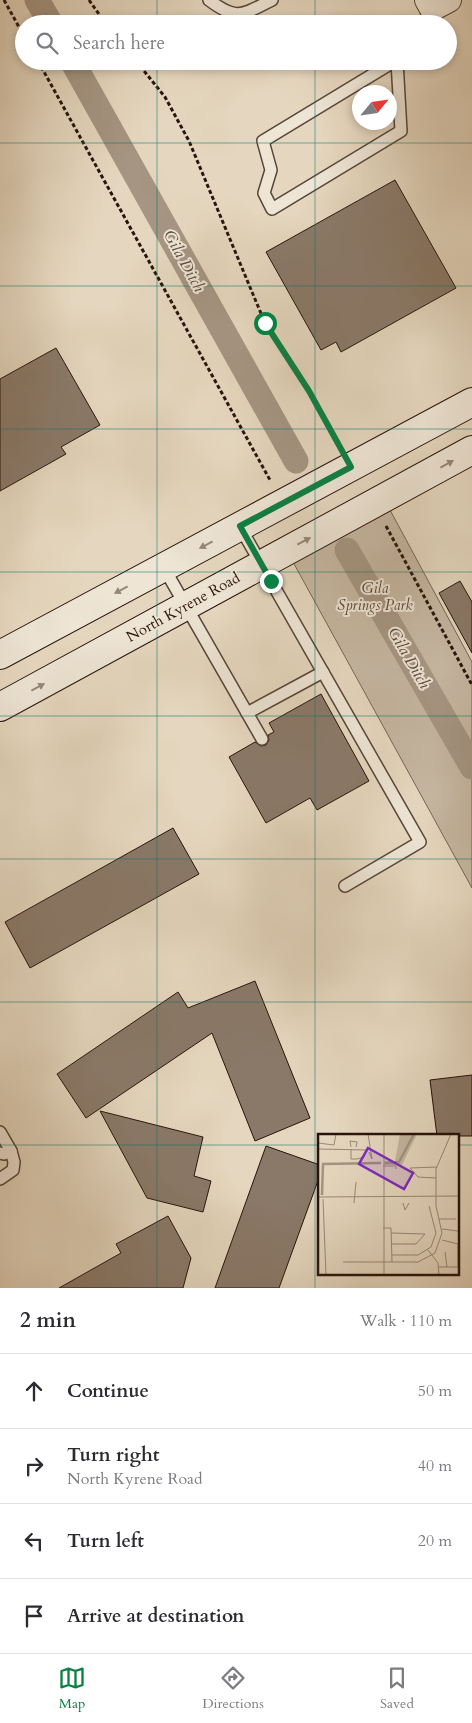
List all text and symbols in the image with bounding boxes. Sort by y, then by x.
search box [15,15,457,70]
icon: search [33,29,61,57]
text: Search here [73,30,165,56]
north arrow [352,85,397,130]
water label: Gila Ditch [158,226,210,296]
route start [254,312,277,335]
one-way arrow [440,459,454,468]
one-way arrow [297,537,312,545]
one-way arrow [199,541,213,549]
street label: North Kyrene Road [123,567,243,647]
route end [260,570,283,593]
park label: Gila Springs Park [337,578,413,615]
one-way arrow [114,586,128,594]
water label: Gila Ditch [383,623,436,693]
one-way arrow [31,683,46,691]
inset map [318,1134,460,1276]
text: 2 min [20,1306,76,1335]
text: Walk · 110 m [360,1310,452,1332]
icon: ahead [20,1377,48,1405]
text: Continue [67,1378,149,1404]
text: 50 m [418,1380,452,1402]
text: Turn right [67,1442,159,1468]
icon: right [20,1452,48,1480]
text: 40 m [418,1455,452,1477]
text: North Kyrene Road [67,1468,203,1490]
icon: left [20,1527,48,1555]
text: Turn left [67,1528,144,1554]
text: 20 m [418,1530,452,1552]
icon: arrive [20,1602,48,1630]
text: Arrive at destination [67,1603,244,1629]
tab: Map [58,1664,86,1713]
tab: Directions [202,1664,264,1713]
tab: Saved [380,1664,414,1713]

